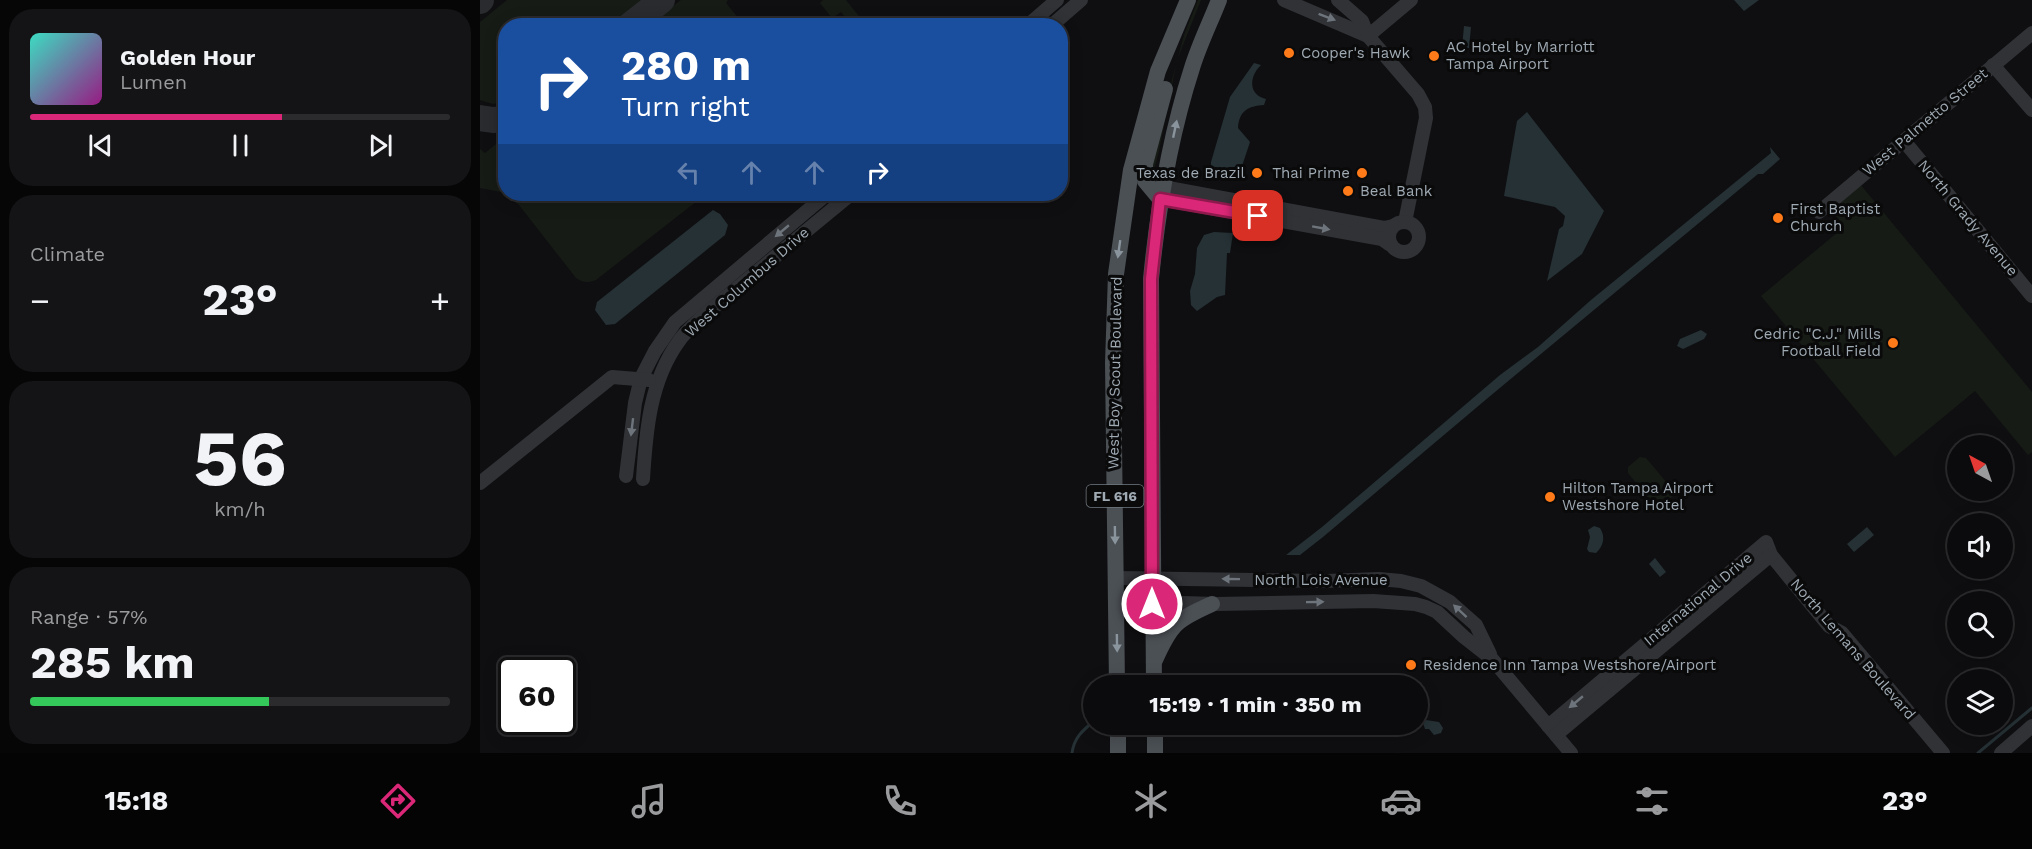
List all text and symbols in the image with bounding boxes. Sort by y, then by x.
one-way arrow [1318,13,1336,22]
place label: AC Hotel by Marriott Tampa Airport [1446,38,1595,73]
text: 280 m [621,41,751,90]
icon: right [522,42,600,120]
place label: Cooper's Hawk [1301,44,1411,62]
text: Golden Hour [120,45,255,70]
marker: Cooper's Hawk [1282,46,1296,60]
marker: AC Hotel by Marriott Tampa Airport [1427,49,1441,63]
street label: West Palmetto Street [1859,64,1992,180]
text: Lumen [120,70,187,94]
text: Turn right [621,91,750,123]
one-way arrow [1171,120,1180,139]
icon: previous [84,129,117,162]
icon: pause [224,129,257,162]
icon: next [364,129,397,162]
icon: left [672,156,705,189]
icon: ahead [735,156,768,189]
icon: ahead [798,156,831,189]
icon: right [861,156,894,189]
street label: North Grady Avenue [1914,156,2022,280]
place label: Texas de Brazil [1136,164,1245,182]
place label: Thai Prime [1272,164,1350,182]
marker: Texas de Brazil [1250,166,1264,180]
marker: Thai Prime [1355,166,1369,180]
place label: Beal Bank [1360,182,1433,200]
marker: Beal Bank [1341,184,1355,198]
pin [1232,190,1283,241]
icon: arrive [1241,199,1274,232]
place label: First Baptist Church [1790,200,1881,235]
marker: First Baptist Church [1771,211,1785,225]
street label: West Columbus Drive [681,223,813,341]
one-way arrow [775,224,790,237]
one-way arrow [1311,224,1330,233]
one-way arrow [1115,240,1124,259]
text: Climate [30,242,105,266]
text: 23° [202,273,278,326]
street label: West Boy Scout Boulevard [1104,276,1126,470]
text: − [30,281,50,320]
text: + [430,281,450,320]
place label: Cedric "C.J." Mills Football Field [1753,325,1881,360]
marker: Cedric "C.J." Mills Football Field [1886,336,1900,350]
text: 56 [193,412,287,504]
one-way arrow [628,418,637,437]
north arrow [1947,435,2013,501]
map controls [1947,435,2013,735]
place label: Hilton Tampa Airport Westshore Hotel [1562,479,1714,514]
road number: FL 616 [1086,485,1144,507]
marker: Hilton Tampa Airport Westshore Hotel [1543,490,1557,504]
text: km/h [214,497,266,521]
button: sound [1947,513,2013,579]
one-way arrow [1110,526,1120,545]
street label: International Drive [1640,549,1756,649]
street label: North Lois Avenue [1254,571,1388,589]
position arrow [1120,572,1184,636]
one-way arrow [1222,574,1241,584]
street label: North Lemans Boulevard [1787,575,1919,723]
button: search [1947,591,2013,657]
one-way arrow [1306,597,1325,607]
text: Range · 57% [30,605,147,629]
one-way arrow [1453,605,1468,618]
one-way arrow [1112,634,1122,653]
text: 285 km [30,636,194,689]
place label: Residence Inn Tampa Westshore/Airport [1423,656,1717,674]
speed limit sign: 60 [498,657,576,735]
marker: Residence Inn Tampa Westshore/Airport [1404,658,1418,672]
button: layers [1947,669,2013,735]
text: 15:19 · 1 min · 350 m [1149,692,1362,717]
one-way arrow [1568,695,1584,708]
icon: directions [377,780,419,822]
icon: music [628,780,670,822]
icon: phone [879,780,921,822]
icon: climate [1130,780,1172,822]
icon: car [1380,780,1422,822]
icon: filters [1631,780,1673,822]
text: 15:18 [104,785,169,817]
text: 23° [1882,785,1928,817]

